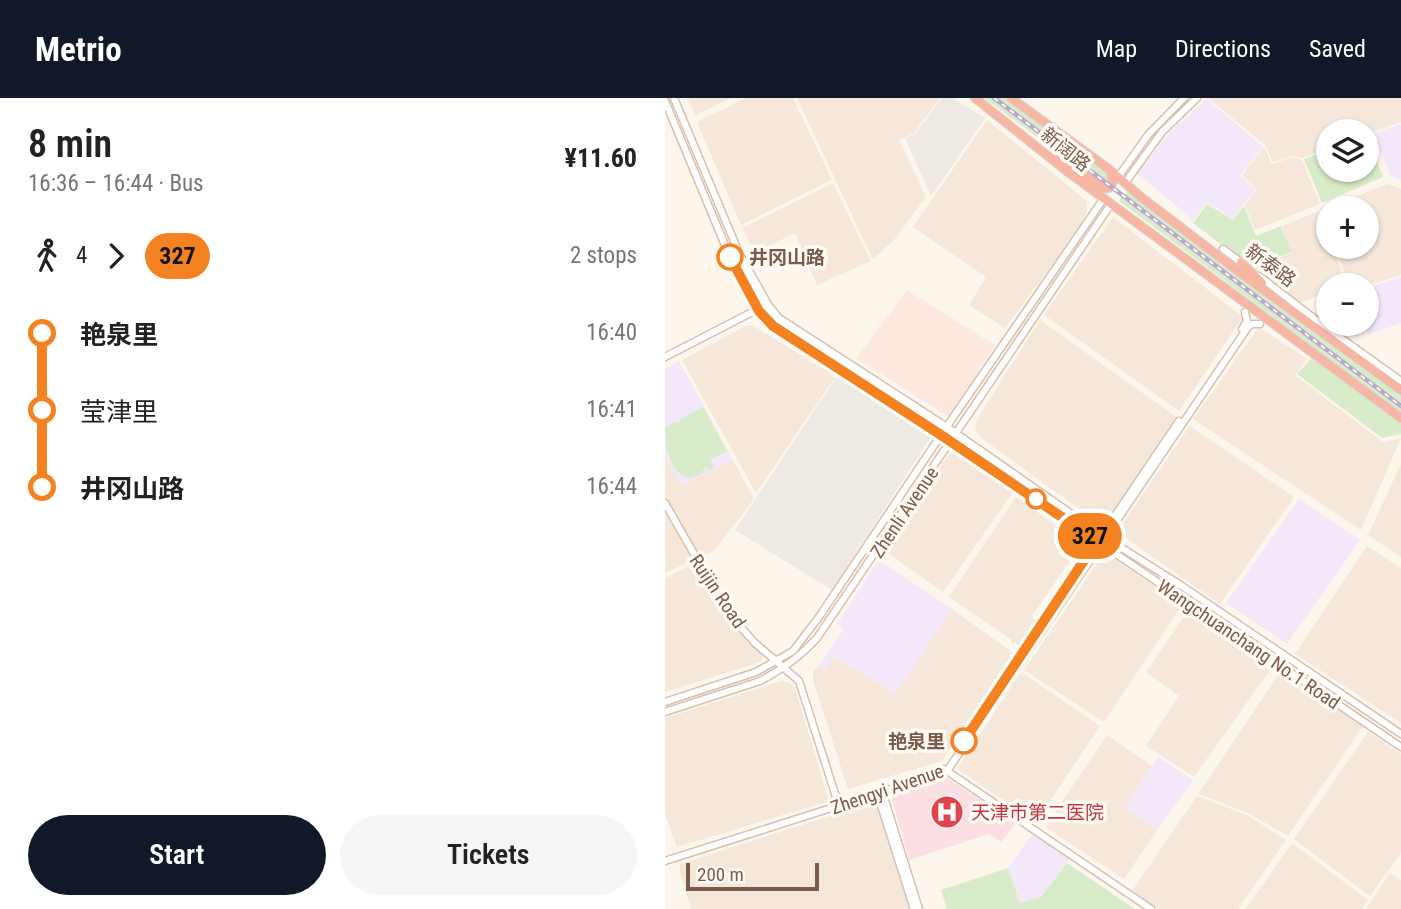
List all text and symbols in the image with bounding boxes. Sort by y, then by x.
text: Metrio [35,30,122,69]
text: Map [1096,35,1137,63]
text: Directions [1175,35,1271,63]
text: Saved [1309,35,1366,63]
map controls [1316,119,1379,336]
button: layers [1316,119,1379,182]
text: 8 min [28,122,112,166]
street label: 新阔路 [1036,123,1095,176]
text: ¥11.60 [565,143,637,173]
text: 16:36 – 16:44 · Bus [28,170,204,197]
button: + [1316,196,1379,259]
icon: walk [28,237,66,275]
icon: forward [97,237,135,275]
street label: 新泰路 [1241,239,1300,292]
text: 4 [76,242,87,269]
text: 327 [159,242,196,270]
text: 2 stops [570,242,637,269]
marker: 井冈山路 [717,244,743,270]
place label: 井冈山路 [749,246,825,269]
button: − [1316,273,1379,336]
text: 16:40 [586,319,637,346]
text: 艳泉里 [80,320,158,350]
text: 16:41 [586,396,637,423]
text: 莹津里 [80,397,158,427]
street label: Zhenli Avenue [866,462,943,562]
text: 16:44 [586,473,637,500]
text: 井冈山路 [80,474,184,504]
unlabelled marker [1026,489,1046,509]
line badge: 327 [1050,513,1130,559]
text: 327 [1072,522,1108,550]
street label: Ruijin Road [685,550,751,633]
street label: Wangchuanchang No.1 Road [1153,575,1344,714]
marker: 艳泉里 [951,728,977,754]
place label: 艳泉里 [888,730,945,753]
street label: Zhengyi Avenue [828,759,947,820]
hospital icon: 天津市第二医院 [928,793,966,831]
place label: 天津市第二医院 [971,801,1104,824]
button: Start [28,815,326,895]
button: Tickets [340,815,637,895]
scale bar [686,860,819,892]
text: 200 m [697,863,744,886]

